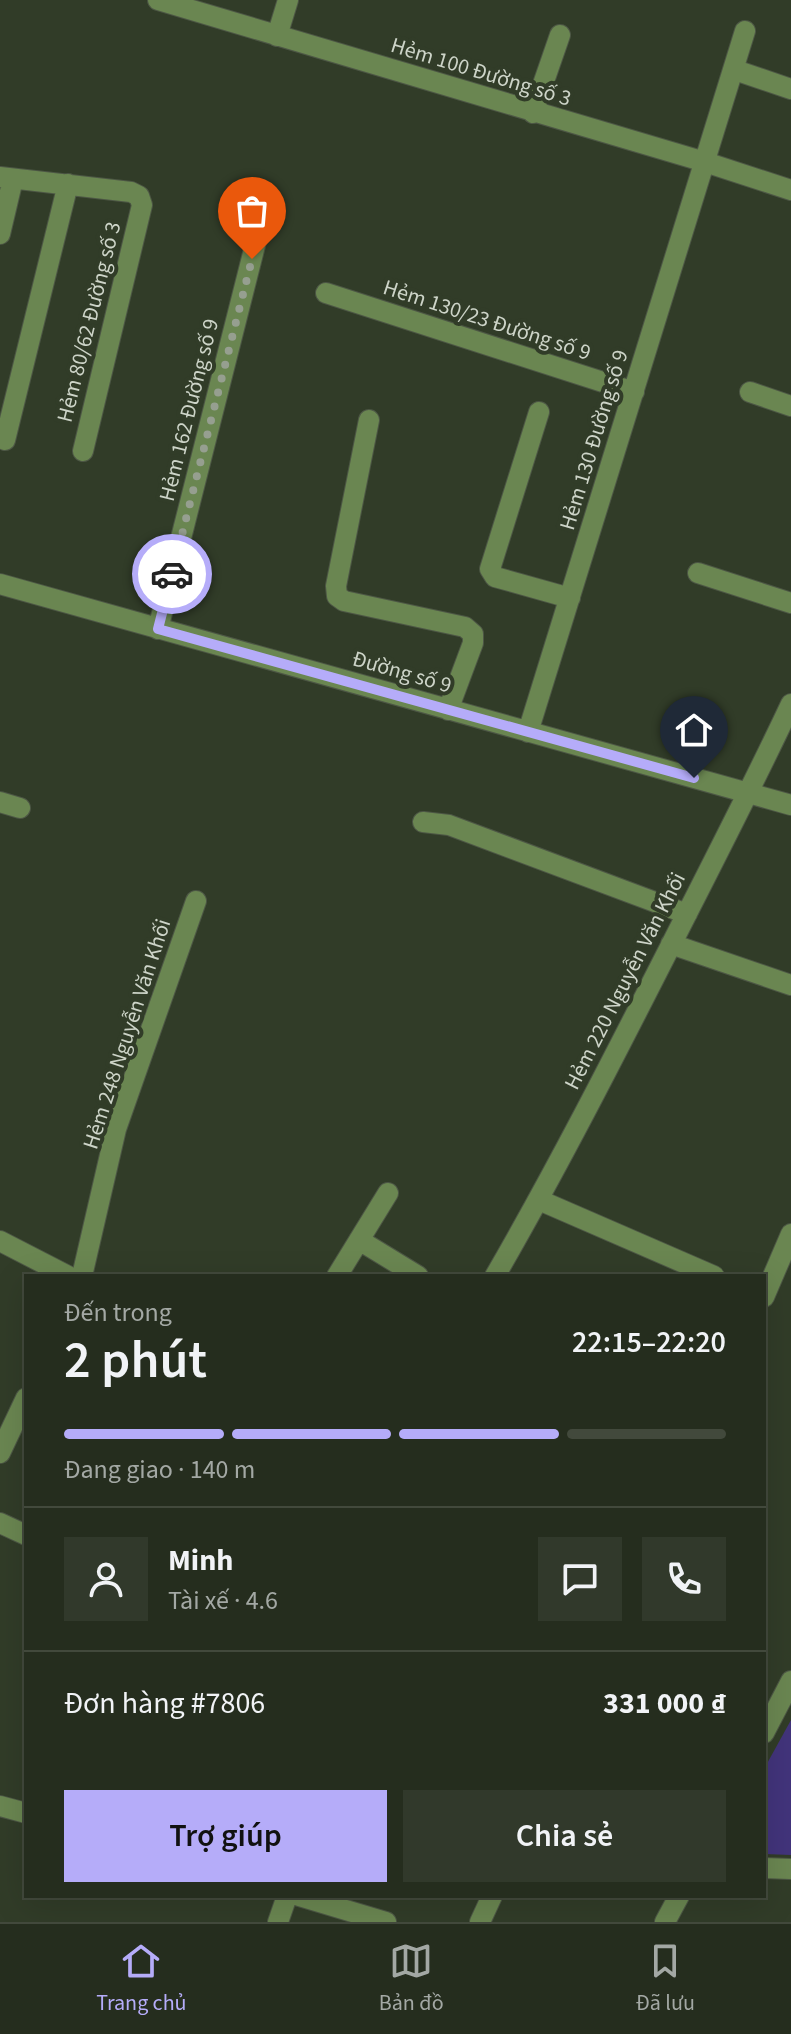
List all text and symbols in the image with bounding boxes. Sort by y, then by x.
street label: Hẻm 100 Đường số 3 [387,29,575,115]
pin [218,177,286,259]
icon: bag [230,189,274,233]
street label: Hẻm 80/62 Đường số 3 [49,218,129,426]
street label: Hẻm 130/23 Đường số 9 [379,271,595,369]
street label: Hẻm 162 Đường số 9 [151,315,227,505]
street label: Hẻm 130 Đường số 9 [551,346,637,534]
courier [132,534,212,614]
icon: car [150,552,194,596]
street label: Đường số 9 [349,643,455,701]
pin [660,696,728,778]
icon: home [672,708,716,752]
street label: Hẻm 220 Nguyễn Văn Khối [556,867,694,1095]
street label: Hẻm 248 Nguyễn Văn Khối [75,915,179,1153]
text: Đến trong [64,1294,172,1331]
text: 22:15–22:20 [572,1321,726,1364]
text: 2 phút [64,1324,207,1398]
text: Đang giao · 140 m [64,1451,255,1488]
button: person [64,1537,148,1621]
button: chat [538,1537,622,1621]
button: phone [642,1537,726,1621]
text: Minh [168,1539,233,1582]
text: Tài xế · 4.6 [168,1582,278,1619]
text: Đơn hàng #7806 [64,1682,265,1725]
text: 331 000 ₫ [603,1682,726,1725]
button: Trợ giúp [64,1790,387,1882]
button: Chia sẻ [403,1790,726,1882]
tab: Trang chủ [96,1939,187,2019]
tab: Bản đồ [379,1939,444,2019]
tab: Đã lưu [636,1939,695,2019]

